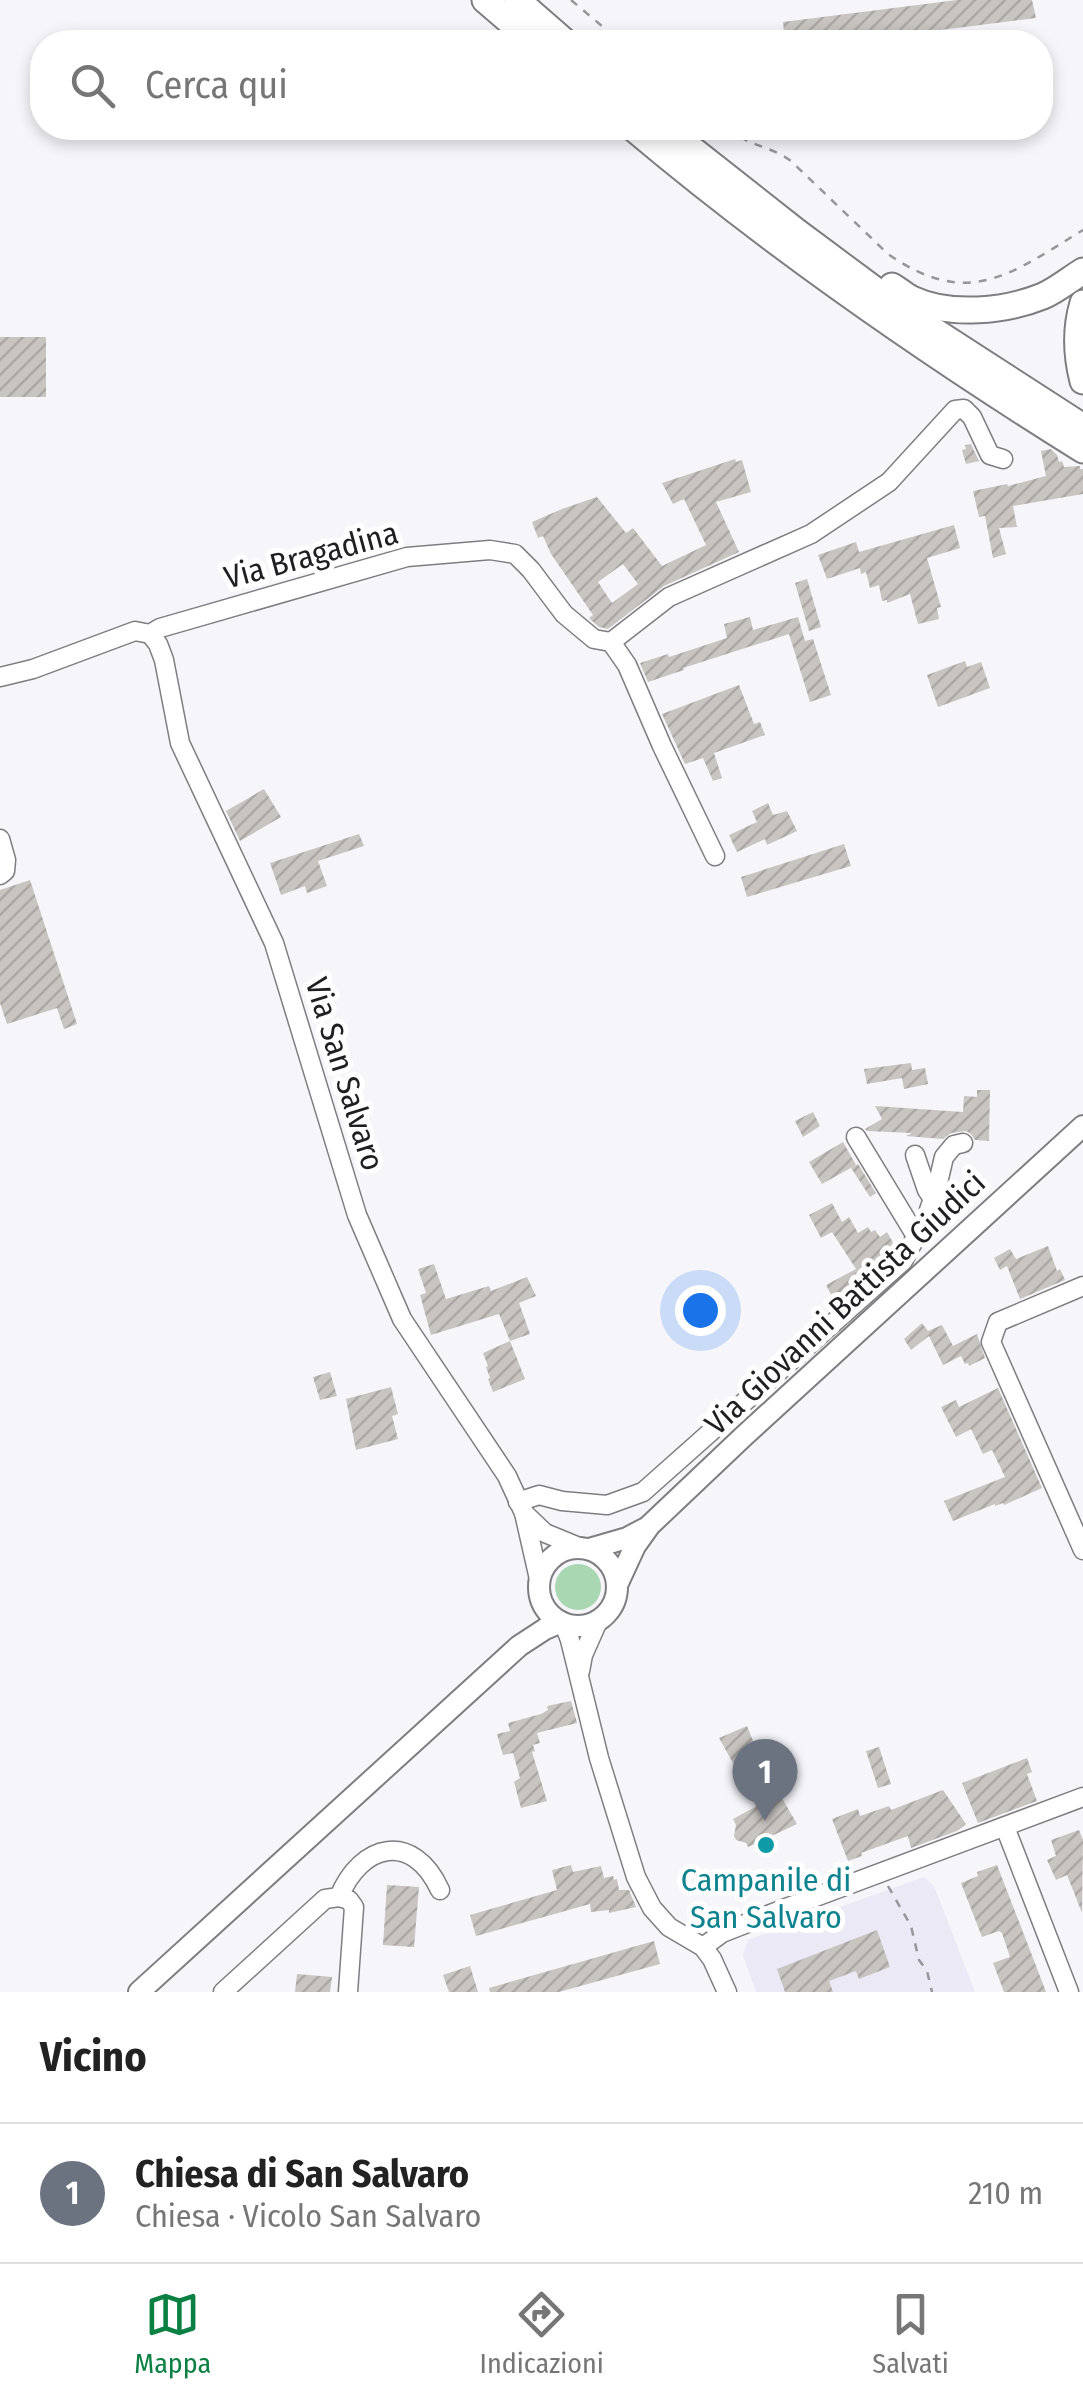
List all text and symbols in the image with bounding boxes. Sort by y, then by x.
search box [30,30,1053,140]
icon: search [65,58,120,113]
text: Cerca qui [145,62,288,108]
street label: Via Bragadina [220,514,402,596]
street label: Via San Salvaro [298,973,392,1175]
street label: Via Giovanni Battista Giudici [697,1163,993,1443]
your location [675,1285,726,1336]
pin: 1 [732,1738,798,1821]
marker: Campanile di San Salvaro [755,1834,777,1856]
place label: Campanile di San Salvaro [681,1861,851,1936]
text: Vicino [40,2032,147,2082]
text: Chiesa di San Salvaro [135,2151,469,2197]
text: 1 [66,2174,79,2212]
text: 210 m [968,2174,1043,2212]
text: Chiesa · Vicolo San Salvaro [135,2197,481,2235]
tab: Mappa [134,2287,211,2380]
tab: Indicazioni [480,2287,604,2380]
tab: Salvati [872,2287,949,2380]

